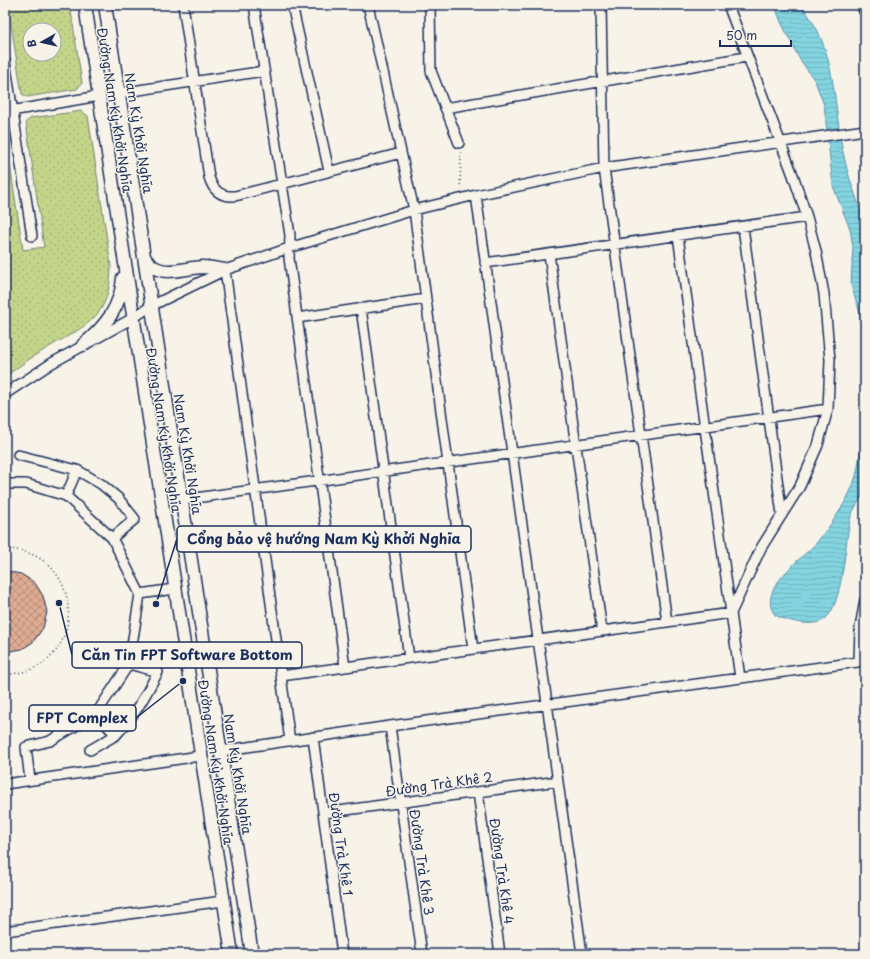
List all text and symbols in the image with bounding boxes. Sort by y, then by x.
north arrow [22,22,62,62]
scale bar [720,22,791,48]
street label: Đường Nam Kỳ Khởi Nghĩa [93,26,138,195]
text: 50 m [726,26,757,44]
text: B [23,38,41,48]
street label: Nam Kỳ Khởi Nghĩa [121,71,159,196]
street label: Đường Nam Kỳ Khởi Nghĩa [142,346,187,515]
street label: Nam Kỳ Khởi Nghĩa [170,392,208,517]
callout: Cổng bảo vệ hướng Nam Kỳ Khởi Nghĩa [177,526,471,552]
text: Cổng bảo vệ hướng Nam Kỳ Khởi Nghĩa [187,528,462,549]
callout: Căn Tin FPT Software Bottom [72,642,302,668]
text: Căn Tin FPT Software Bottom [81,644,293,665]
street label: Đường Nam Kỳ Khởi Nghĩa [194,678,239,847]
callout: FPT Complex [29,705,136,731]
text: FPT Complex [36,707,128,728]
street label: Nam Kỳ Khởi Nghĩa [220,712,258,837]
street label: Đường Trà Khê 2 [384,767,494,800]
street label: Đường Trà Khê 1 [325,791,358,897]
street label: Đường Trà Khê 3 [406,808,439,916]
street label: Đường Trà Khê 4 [486,817,519,925]

